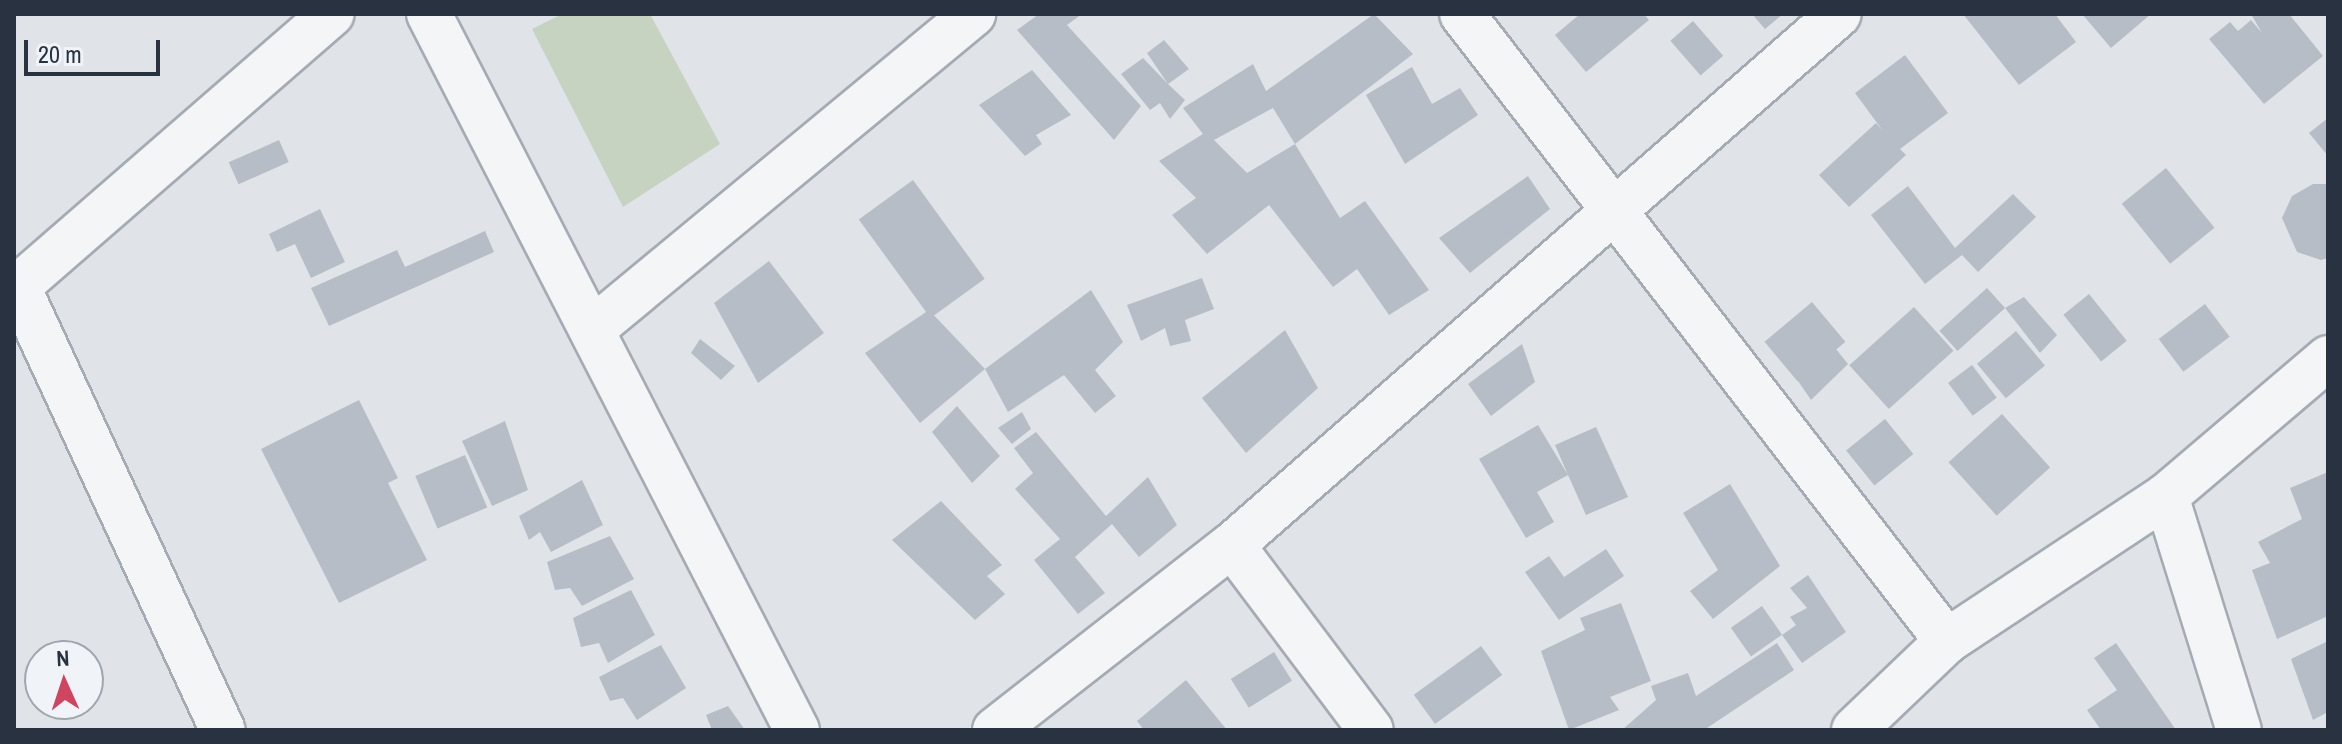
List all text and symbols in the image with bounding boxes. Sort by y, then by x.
scale bar [28,24,164,74]
text: 20 m [38,38,82,70]
north arrow [24,640,104,720]
text: N [56,643,70,673]

